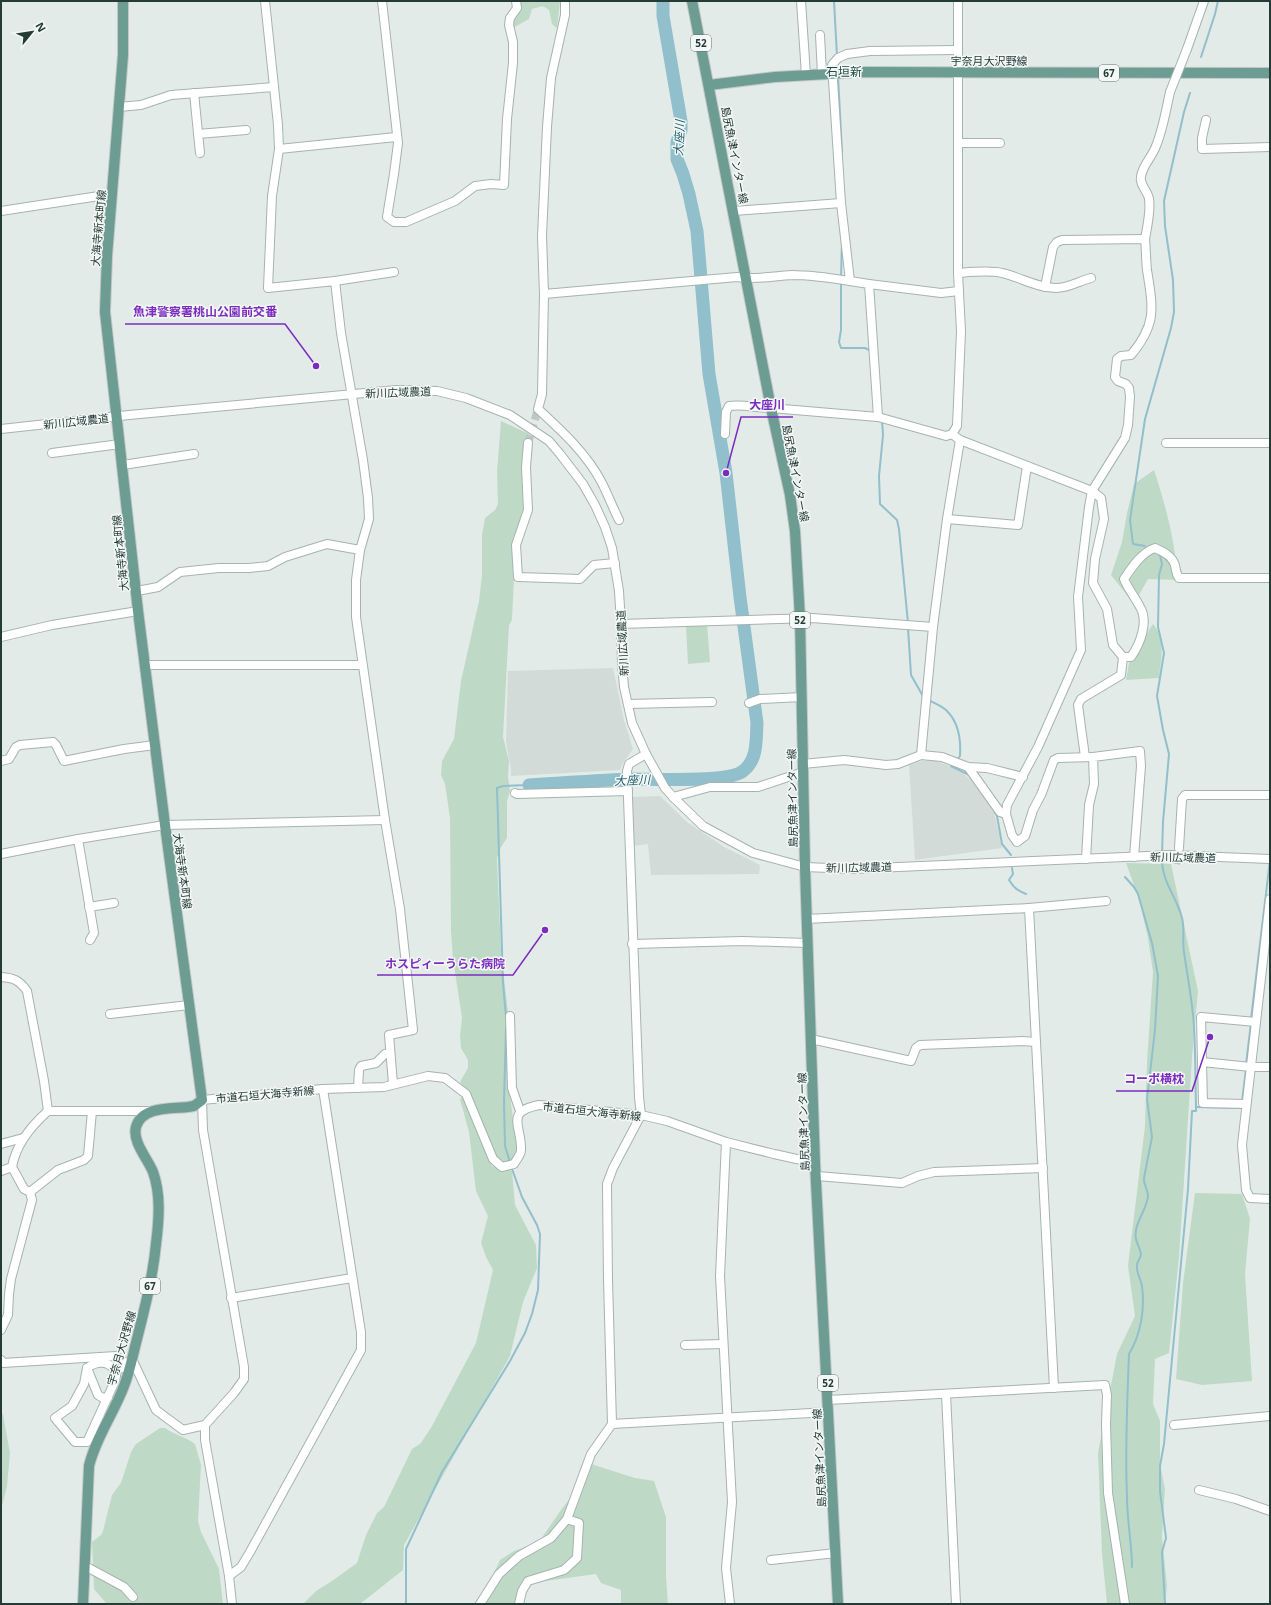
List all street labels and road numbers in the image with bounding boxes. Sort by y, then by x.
road number: 52 [691,35,711,51]
street label: 宇奈月大沢野線 [951,53,1028,68]
road number: 67 [1099,65,1119,81]
street label: 島尻魚津インター線 [718,105,752,205]
street label: 大海寺新本町線 [87,189,109,267]
street label: 新川広域農道 [365,383,431,401]
street label: 新川広域農道 [42,410,110,432]
street label: 島尻魚津インター線 [779,423,813,523]
street label: 大海寺新本町線 [109,514,131,592]
street label: 新川広域農道 [613,610,631,676]
road number: 52 [790,612,810,628]
street label: 島尻魚津インター線 [784,748,800,848]
street label: 大海寺新本町線 [170,832,196,910]
street label: 新川広域農道 [1150,849,1216,865]
street label: 新川広域農道 [826,859,892,875]
street label: 島尻魚津インター線 [794,1072,812,1172]
street label: 市道石垣大海寺新線 [215,1082,315,1106]
street label: 市道石垣大海寺新線 [542,1098,642,1124]
road number: 67 [140,1278,160,1294]
street label: 宇奈月大沢野線 [103,1309,139,1387]
road number: 52 [818,1375,838,1391]
street label: 島尻魚津インター線 [809,1408,829,1508]

